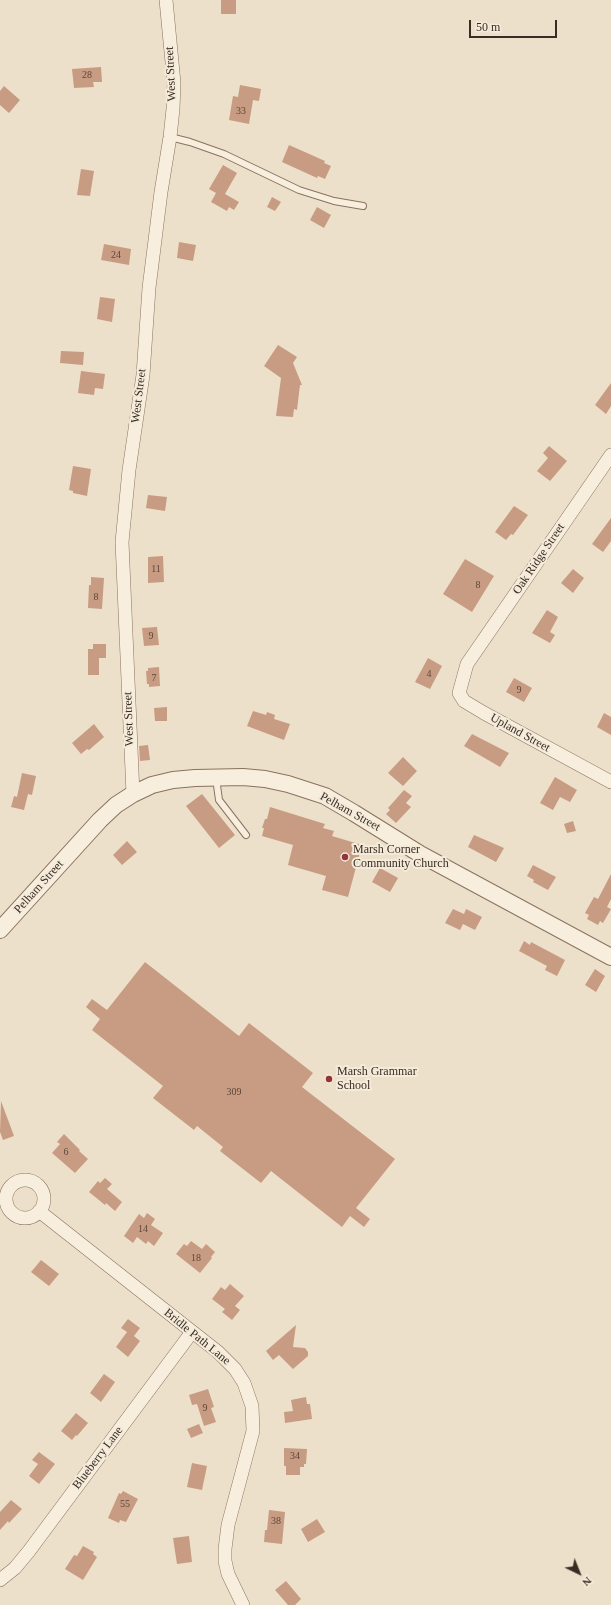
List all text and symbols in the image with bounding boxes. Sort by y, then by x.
scale bar [471,12,559,38]
text: 50 m [476,20,500,34]
street label: West Street [162,46,180,102]
house number: 28 [82,69,92,81]
house number: 33 [236,105,246,117]
house number: 24 [111,249,121,261]
street label: West Street [129,368,149,424]
street label: Oak Ridge Street [510,521,568,597]
house number: 11 [151,563,161,575]
house number: 8 [476,579,480,591]
house number: 8 [94,591,98,603]
house number: 9 [148,630,154,642]
house number: 4 [426,668,432,680]
house number: 7 [152,672,156,684]
house number: 9 [516,684,522,696]
street label: West Street [121,691,137,747]
street label: Upland Street [488,711,552,755]
street label: Pelham Street [317,789,383,835]
place label: Marsh Corner Community Church [353,843,449,871]
marker: Marsh Corner Community Church [340,852,350,862]
street label: Pelham Street [11,857,67,917]
place label: Marsh Grammar School [337,1065,417,1093]
marker: Marsh Grammar School [324,1074,334,1084]
house number: 309 [226,1086,242,1098]
house number: 6 [64,1146,68,1158]
house number: 14 [138,1223,148,1235]
house number: 18 [191,1252,201,1264]
street label: Bridle Path Lane [161,1306,233,1368]
house number: 9 [202,1402,208,1414]
street label: Blueberry Lane [70,1424,126,1492]
house number: 34 [290,1450,300,1462]
house number: 55 [120,1498,130,1510]
house number: 38 [271,1515,281,1527]
north arrow [559,1553,599,1593]
text: N [580,1575,594,1589]

